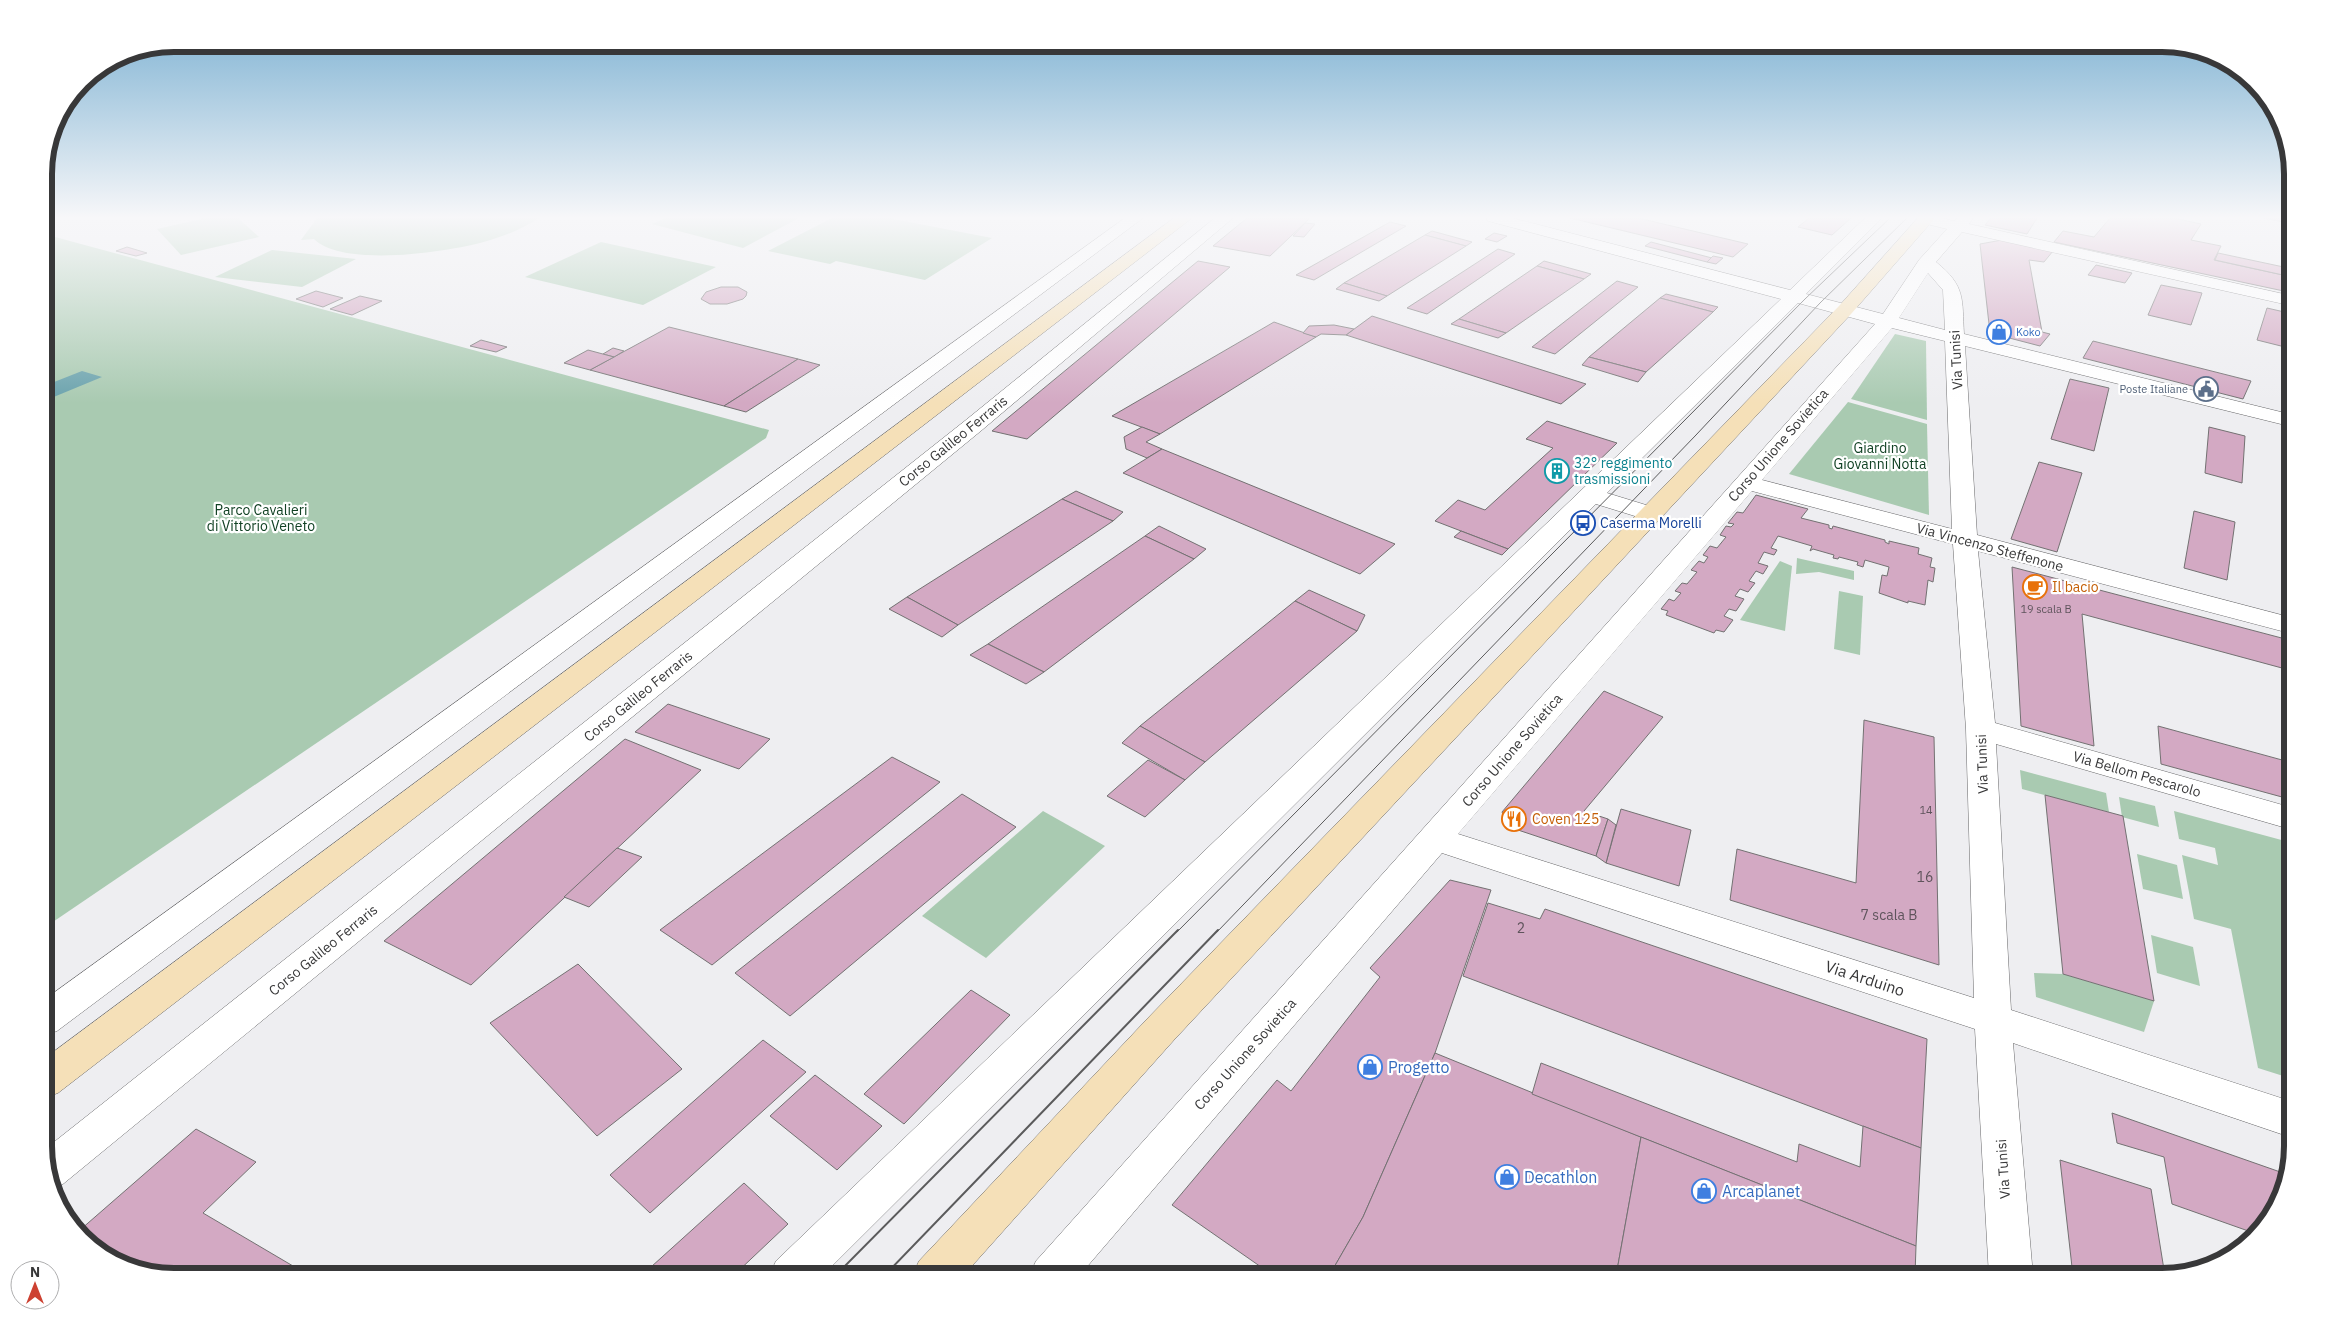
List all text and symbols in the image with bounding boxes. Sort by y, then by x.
shop icon: Koko [1986,319,2012,345]
place label: Koko [2016,325,2041,339]
street label: Via Tunisi [1945,330,1967,390]
public building icon: Poste Italiane [2193,376,2219,402]
place label: Poste Italiane [2120,382,2188,396]
street label: Corso Unione Sovietica [1724,384,1832,505]
street label: Corso Galileo Ferraris [895,391,1011,491]
park label: Giardino Giovanni Notta [1834,439,1927,473]
place label: 32° reggimento trasmissioni [1574,454,1672,488]
building icon: 32° reggimento trasmissioni [1544,458,1570,484]
park label: Parco Cavalieri di Vittorio Veneto [207,501,315,535]
bus stop icon: Caserma Morelli [1570,510,1596,536]
place label: Caserma Morelli [1600,514,1702,532]
street label: Via Vincenzo Steffenone [1914,519,2066,575]
cafe icon: Il bacio [2022,574,2048,600]
place label: Il bacio [2052,578,2099,596]
house number: 19 scala B [2020,602,2072,616]
street label: Corso Galileo Ferraris [580,646,696,746]
street label: Corso Unione Sovietica [1458,689,1566,810]
street label: Via Tunisi [1972,734,1992,794]
street label: Via Bellom Pescarolo [2071,747,2203,801]
house number: 14 [1919,803,1933,817]
restaurant icon: Coven 125 [1501,806,1527,832]
place label: Coven 125 [1532,810,1599,828]
house number: 16 [1917,868,1933,886]
street label: Corso Galileo Ferraris [265,900,381,1000]
house number: 7 scala B [1861,906,1917,924]
house number: 2 [1517,919,1525,937]
street label: Via Arduino [1823,956,1907,1000]
street label: Corso Unione Sovietica [1190,994,1300,1114]
shop icon: Progetto [1357,1054,1383,1080]
place label: Progetto [1388,1057,1449,1077]
street label: Via Tunisi [1992,1139,2014,1199]
shop icon: Decathlon [1494,1164,1520,1190]
place label: Decathlon [1524,1167,1597,1187]
shop icon: Arcaplanet [1691,1178,1717,1204]
place label: Arcaplanet [1722,1181,1800,1201]
north arrow [10,1260,60,1310]
text: N [30,1263,40,1281]

